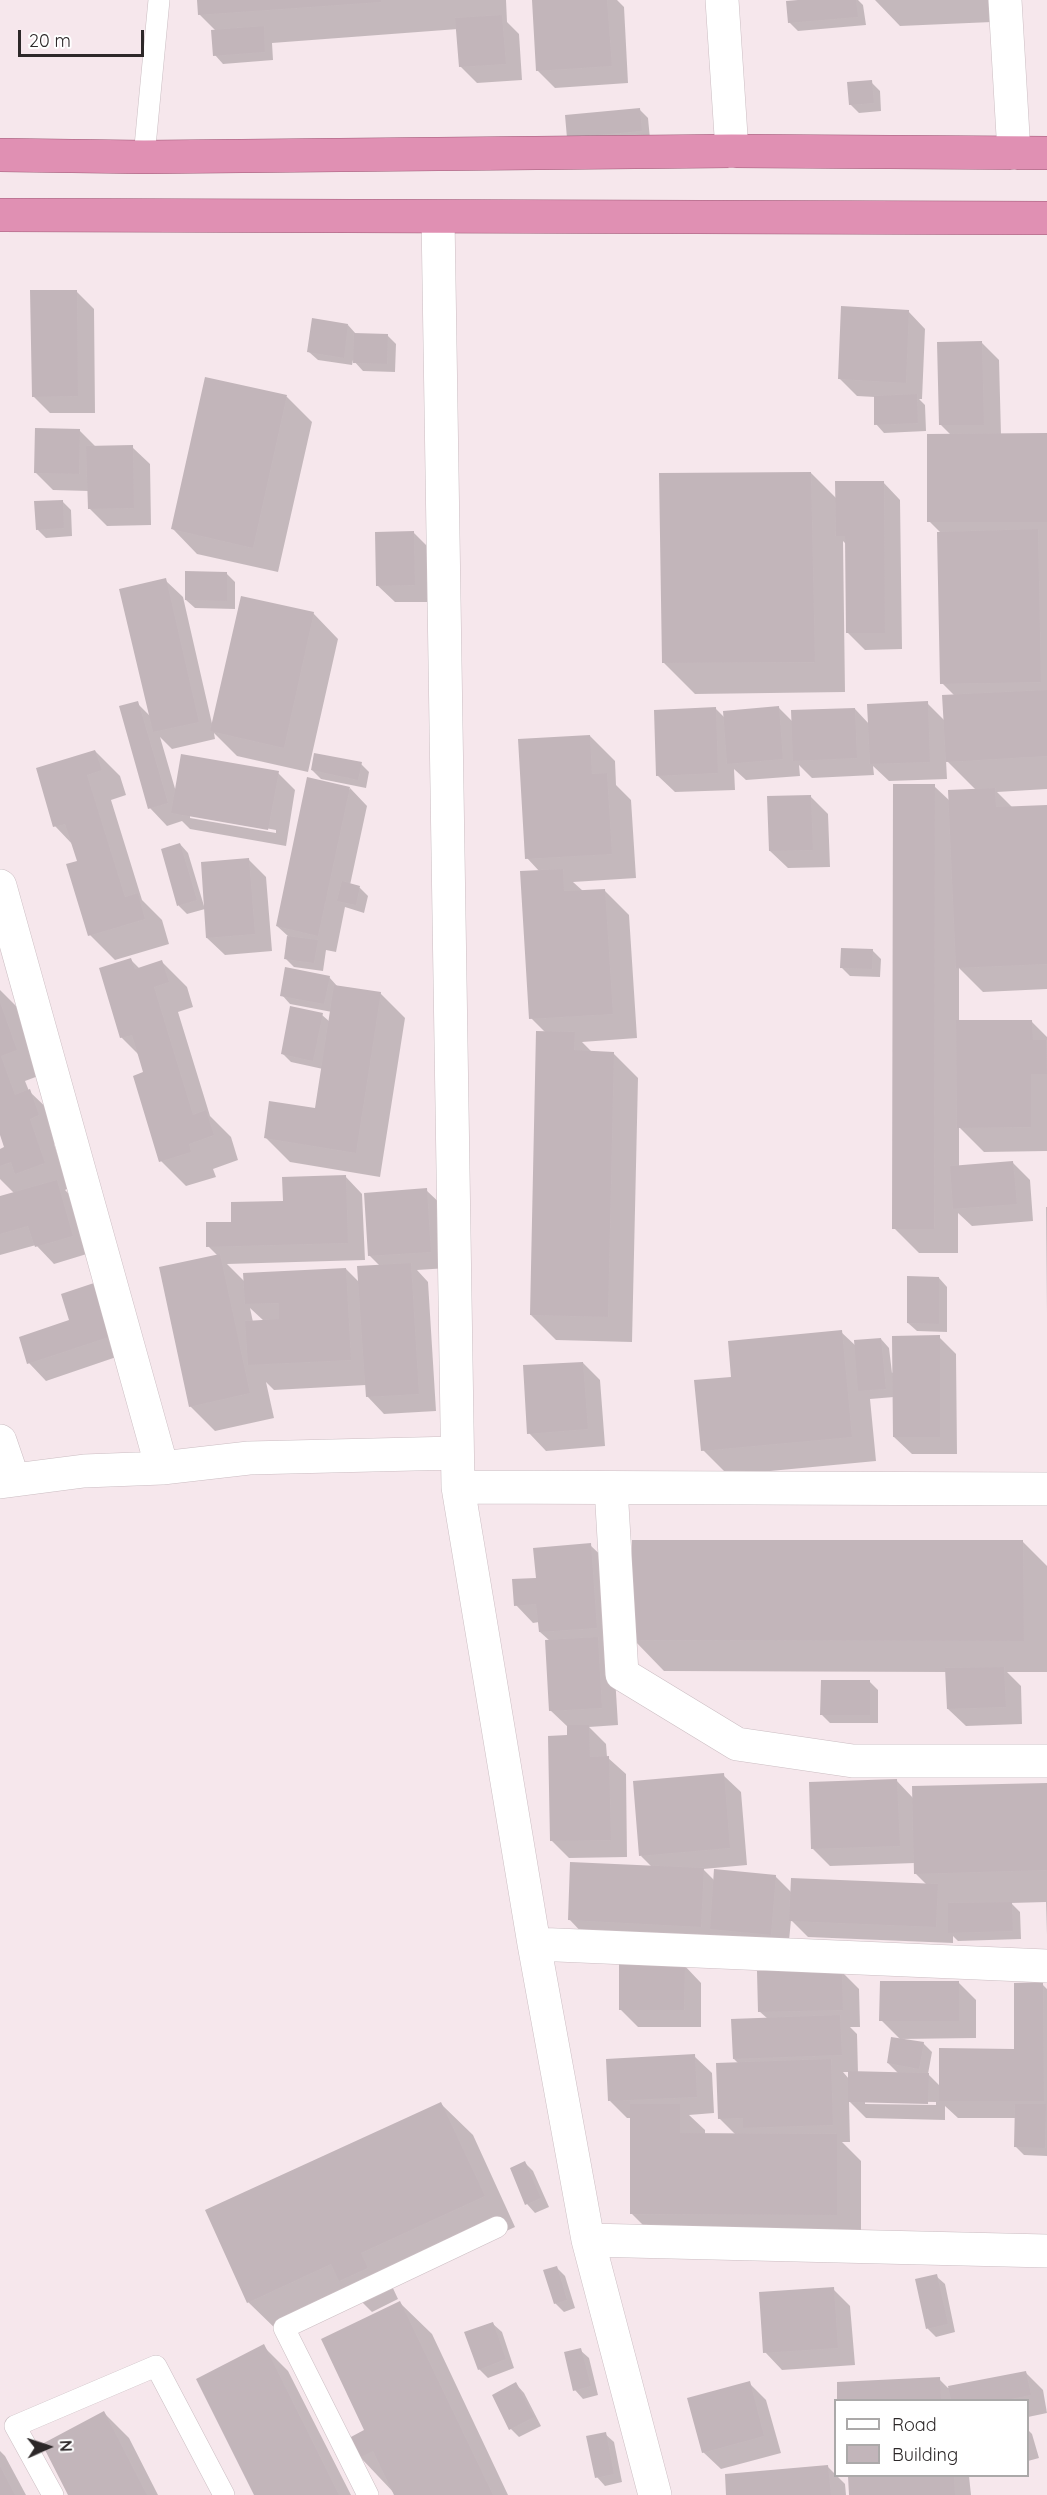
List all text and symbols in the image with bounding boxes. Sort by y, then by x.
scale bar [21,18,147,56]
text: 20 m [29,29,71,52]
legend [834,2399,1029,2477]
text: Road [892,2413,937,2436]
north arrow [18,2417,78,2477]
text: N [56,2440,76,2452]
text: Building [892,2443,958,2466]

